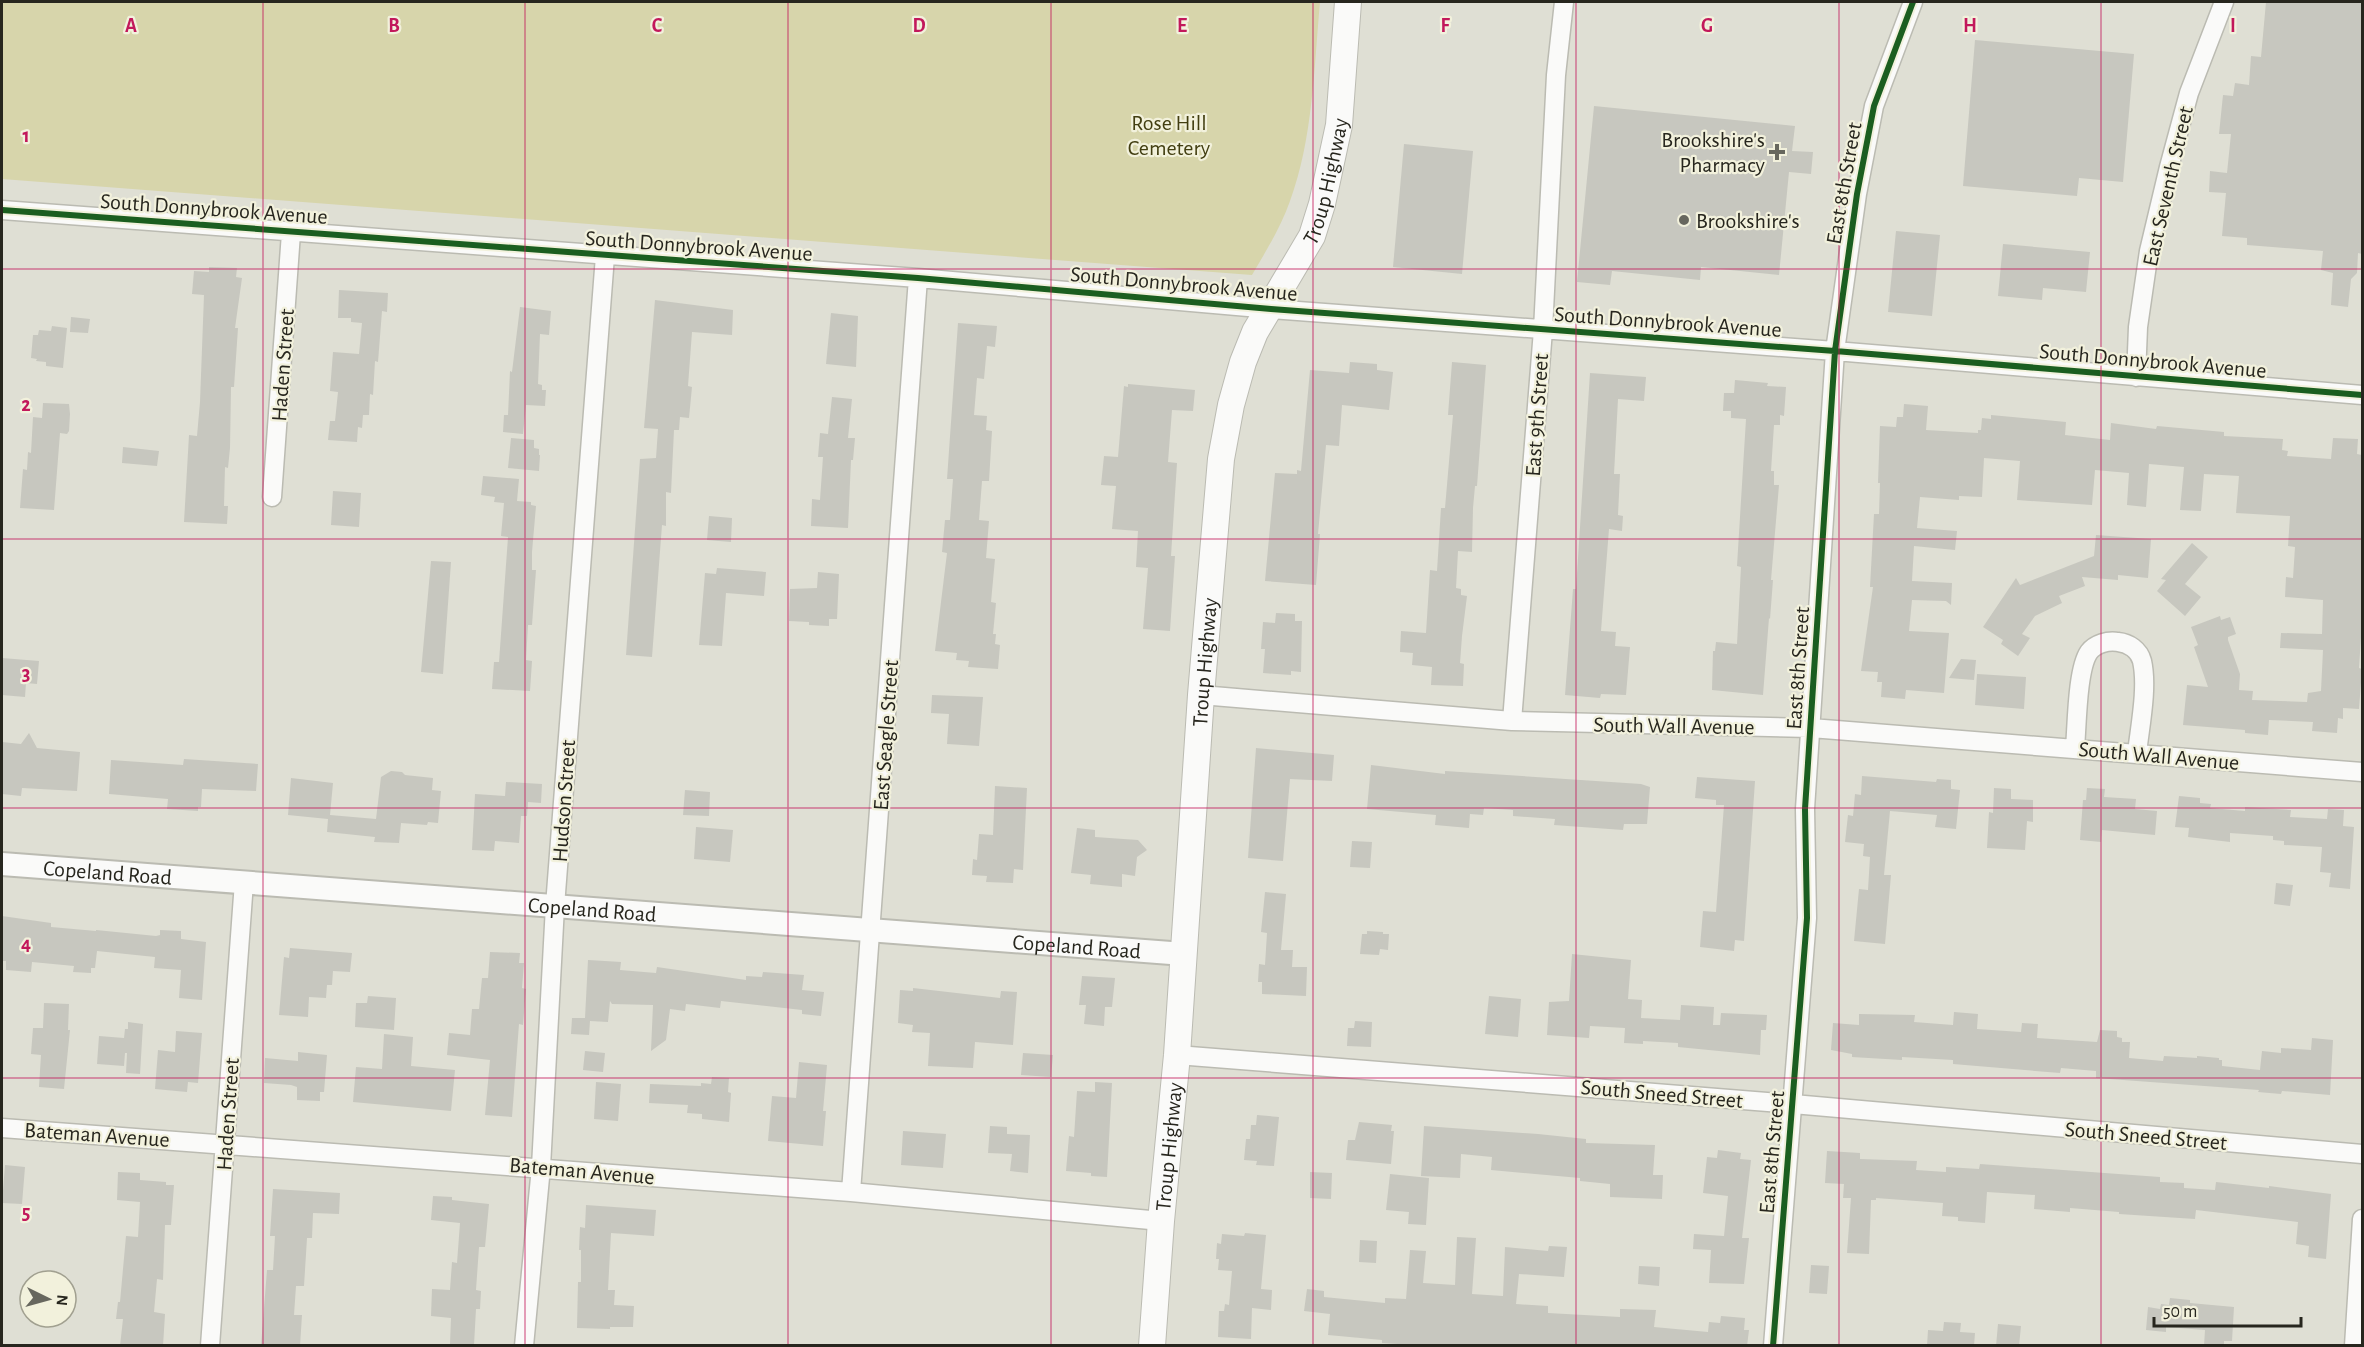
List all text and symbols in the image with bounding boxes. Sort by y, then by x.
text: A [125,16,137,36]
text: B [388,16,400,36]
text: C [652,16,663,36]
text: D [912,16,926,36]
text: E [1177,16,1187,36]
text: F [1440,16,1450,36]
text: G [1701,16,1713,36]
text: H [1963,16,1977,36]
text: I [2230,16,2236,36]
street label: East Seventh Street [2139,104,2197,268]
park label: Rose Hill Cemetery [1128,112,1211,159]
street label: Troup Highway [1299,117,1352,249]
street label: East 8th Street [1822,120,1866,246]
text: 1 [22,126,30,146]
place label: Brookshire's Pharmacy [1661,129,1766,176]
marker: Brookshire's Pharmacy [1770,145,1784,159]
street label: South Donnybrook Avenue [99,190,328,228]
place label: Brookshire's [1696,210,1800,232]
marker: Brookshire's [1677,213,1691,227]
street label: South Donnybrook Avenue [584,227,813,265]
street label: South Donnybrook Avenue [1069,263,1298,305]
street label: South Donnybrook Avenue [1553,303,1782,341]
street label: Haden Street [268,308,298,422]
street label: South Donnybrook Avenue [2038,340,2267,382]
street label: East 9th Street [1522,353,1552,477]
text: 2 [21,395,31,415]
street label: Troup Highway [1189,596,1221,727]
street label: East 8th Street [1783,606,1813,730]
street label: East Seagle Street [870,659,902,811]
text: 3 [22,664,30,684]
street label: South Wall Avenue [1593,714,1755,738]
street label: South Wall Avenue [2078,738,2240,774]
street label: Hudson Street [549,739,579,863]
street label: Copeland Road [43,857,173,889]
street label: Copeland Road [527,894,657,926]
street label: Copeland Road [1012,931,1142,963]
text: 4 [21,934,31,954]
street label: Haden Street [213,1057,243,1171]
street label: South Sneed Street [1580,1076,1744,1112]
street label: Troup Highway [1152,1081,1186,1212]
street label: East 8th Street [1756,1090,1788,1215]
street label: South Sneed Street [2064,1118,2228,1154]
street label: Bateman Avenue [24,1119,170,1151]
street label: Bateman Avenue [508,1154,655,1188]
text: 5 [22,1203,30,1223]
north arrow [18,1269,78,1329]
scale bar [2154,1290,2301,1328]
text: N [53,1294,70,1306]
text: 50 m [2163,1303,2197,1321]

